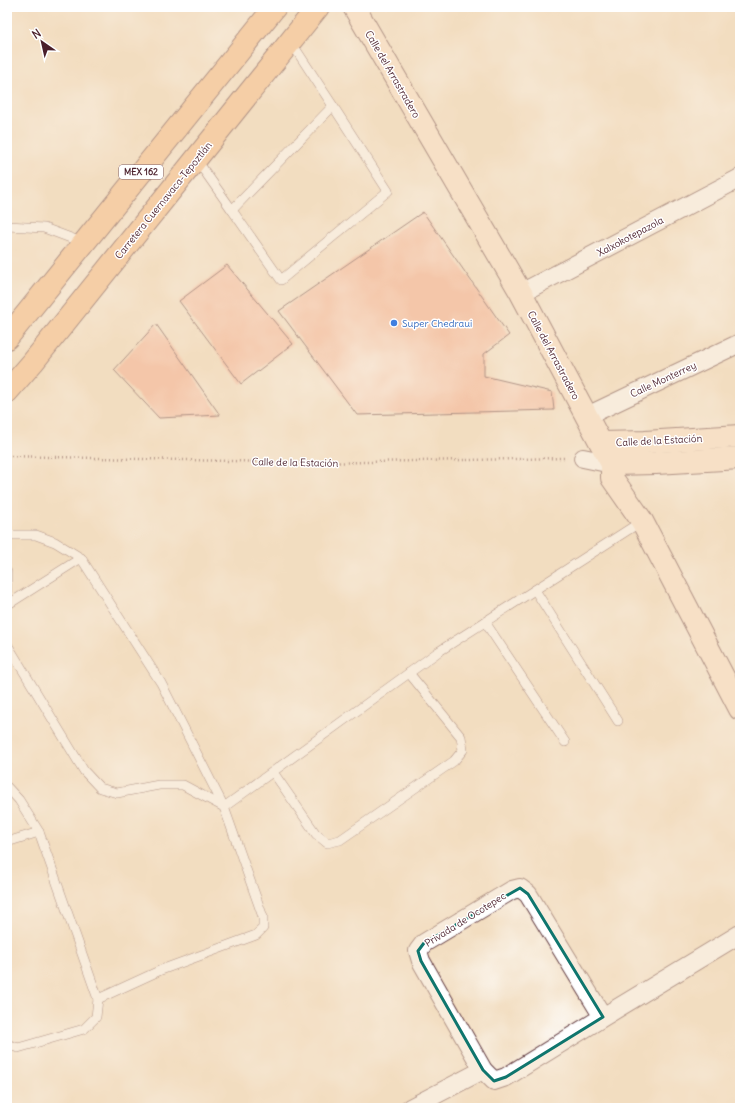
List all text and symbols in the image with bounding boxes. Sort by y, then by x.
north arrow [22,22,62,62]
text: N [29,26,43,42]
street label: Calle del Arrastradero [362,28,423,121]
street label: Carretera Cuernavaca-Tepoztlán [112,139,215,262]
road number: MEX 162 [119,165,163,179]
street label: Xalxokotepazola [595,213,666,259]
street label: Calle del Arrastradero [525,309,583,402]
place label: Super Chedraui [402,317,472,330]
marker: Super Chedraui [389,318,399,328]
street label: Calle Monterrey [628,358,698,400]
street label: Calle de la Estación [615,432,703,449]
street label: Calle de la Estación [252,455,339,470]
street label: Privada de Ocotepec [422,889,508,950]

